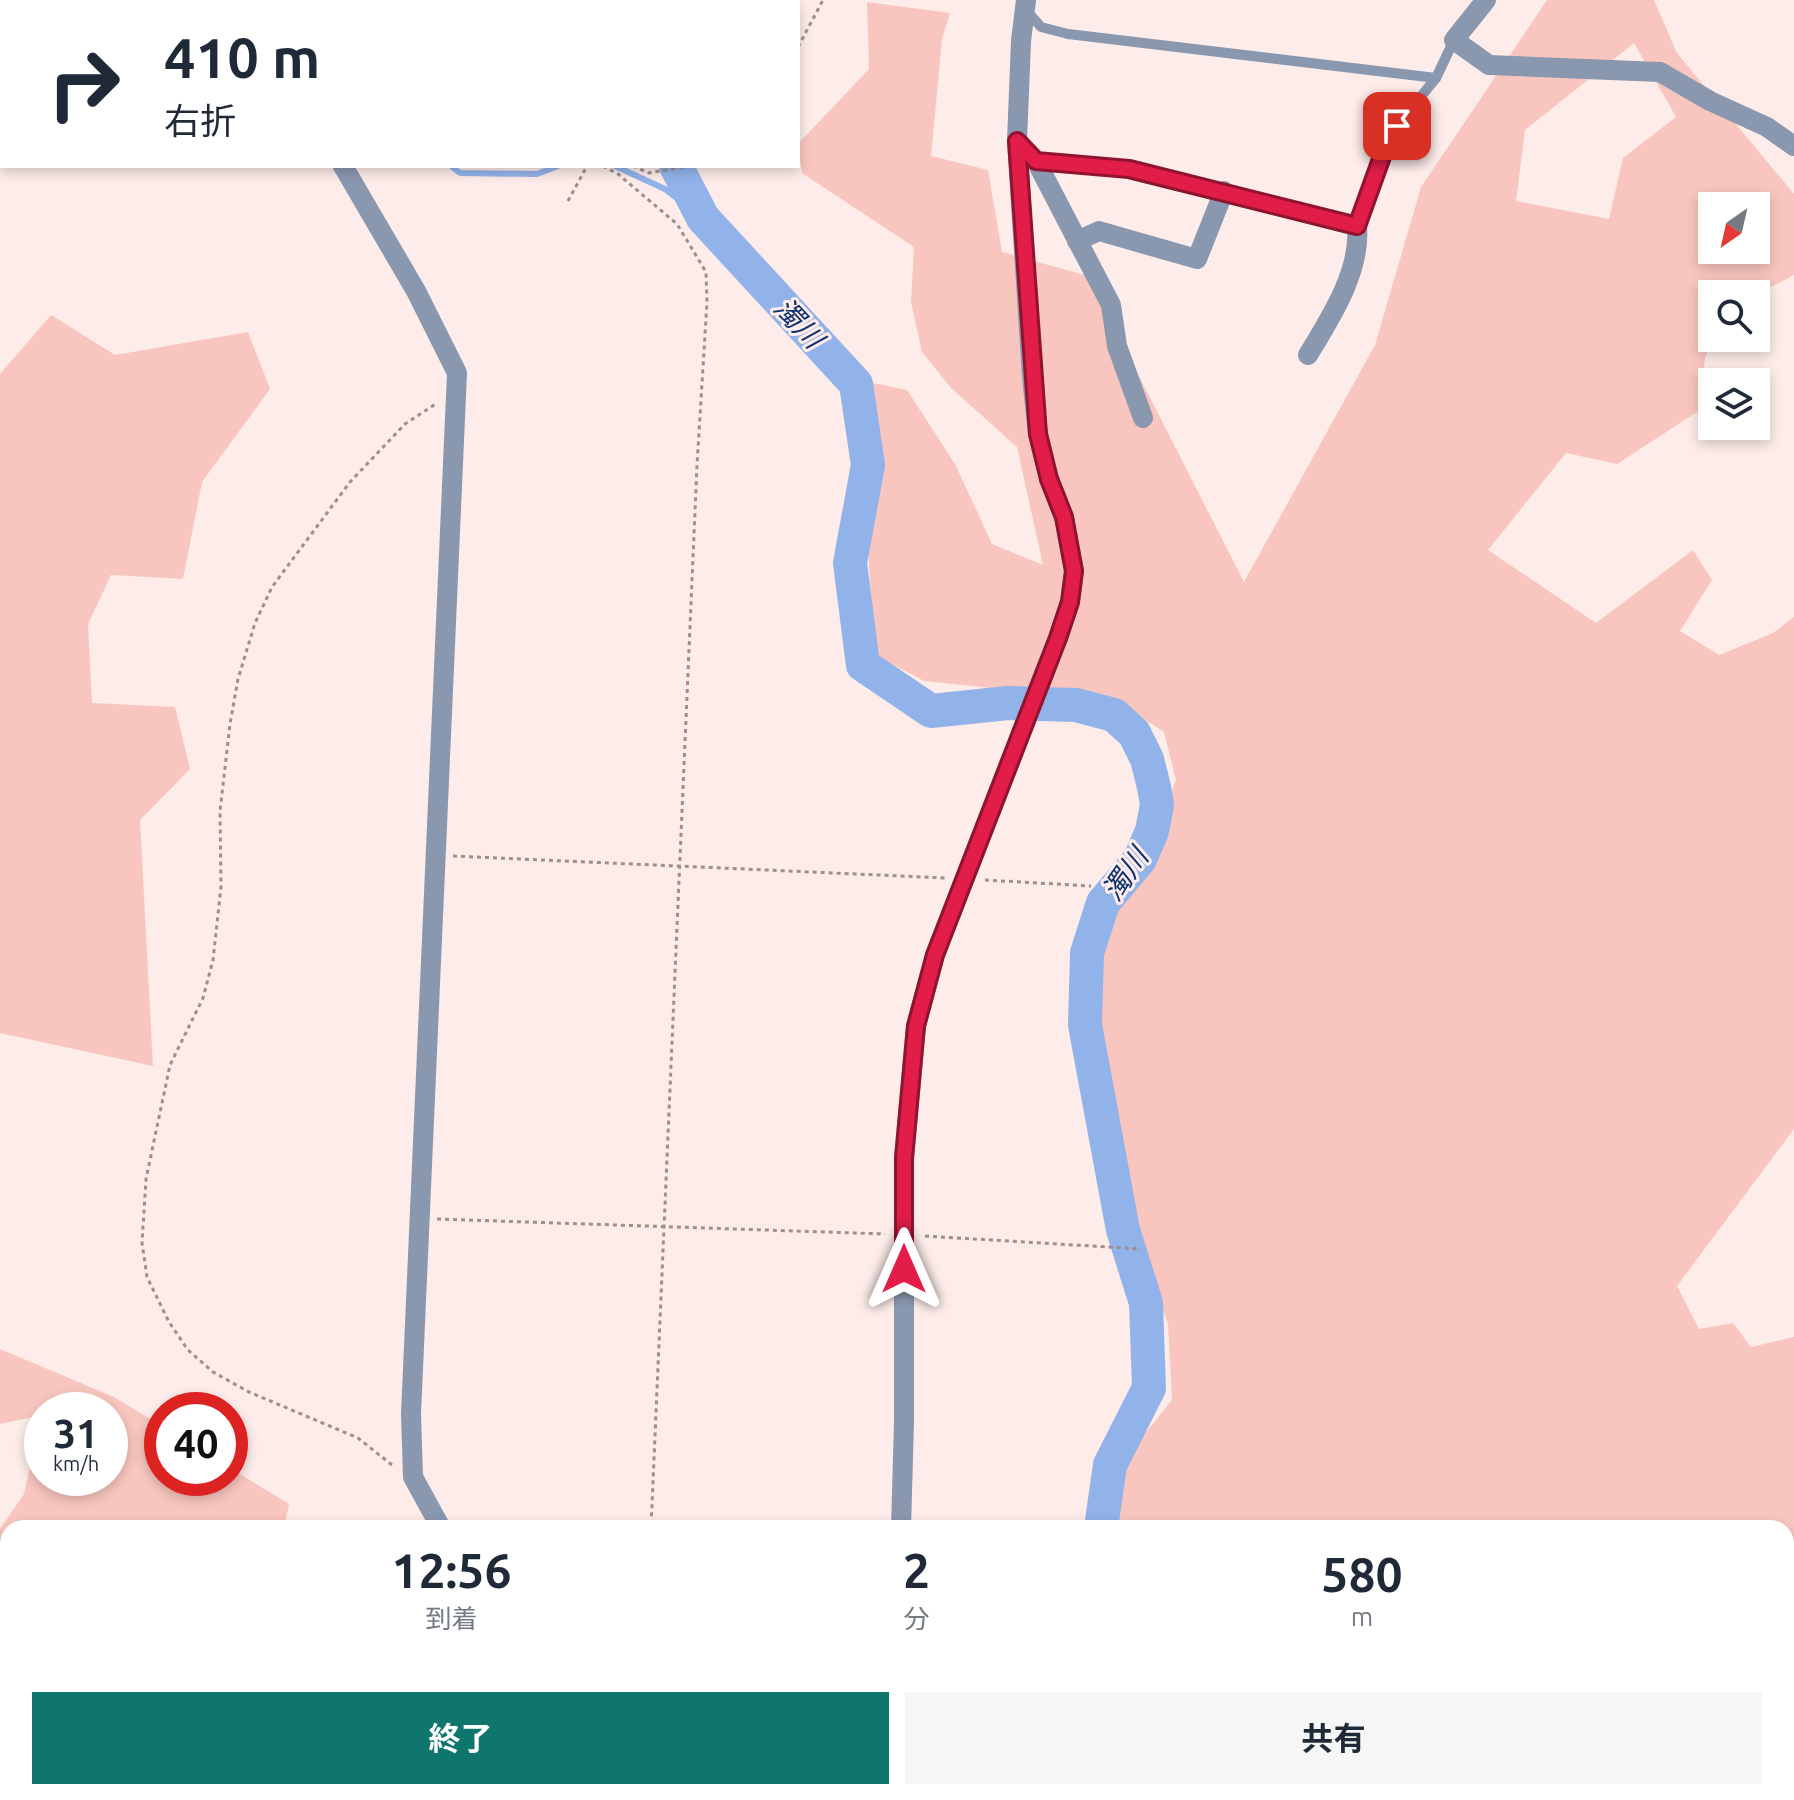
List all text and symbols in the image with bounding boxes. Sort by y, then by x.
text: 410 m [164,26,320,89]
icon: right [32,32,136,136]
pin [1363,92,1431,160]
text: 右折 [164,100,236,141]
icon: arrive [1375,104,1419,148]
north arrow [1698,192,1770,264]
map controls [1698,192,1770,440]
button: search [1698,280,1770,352]
water label: 濁川 [769,292,832,356]
button: layers [1698,368,1770,440]
water label: 濁川 [1096,839,1155,906]
position arrow [862,1227,946,1311]
speed limit sign: 40 [144,1392,248,1496]
text: 31 [53,1411,99,1456]
text: km/h [53,1452,99,1475]
text: 12:56 [391,1543,512,1597]
text: 2 [903,1543,930,1597]
text: 580 [1321,1547,1403,1601]
text: m [1351,1602,1373,1631]
text: 到着 [425,1604,477,1633]
text: 分 [903,1604,929,1633]
button: 終了 [32,1692,889,1784]
button: 共有 [905,1692,1762,1784]

